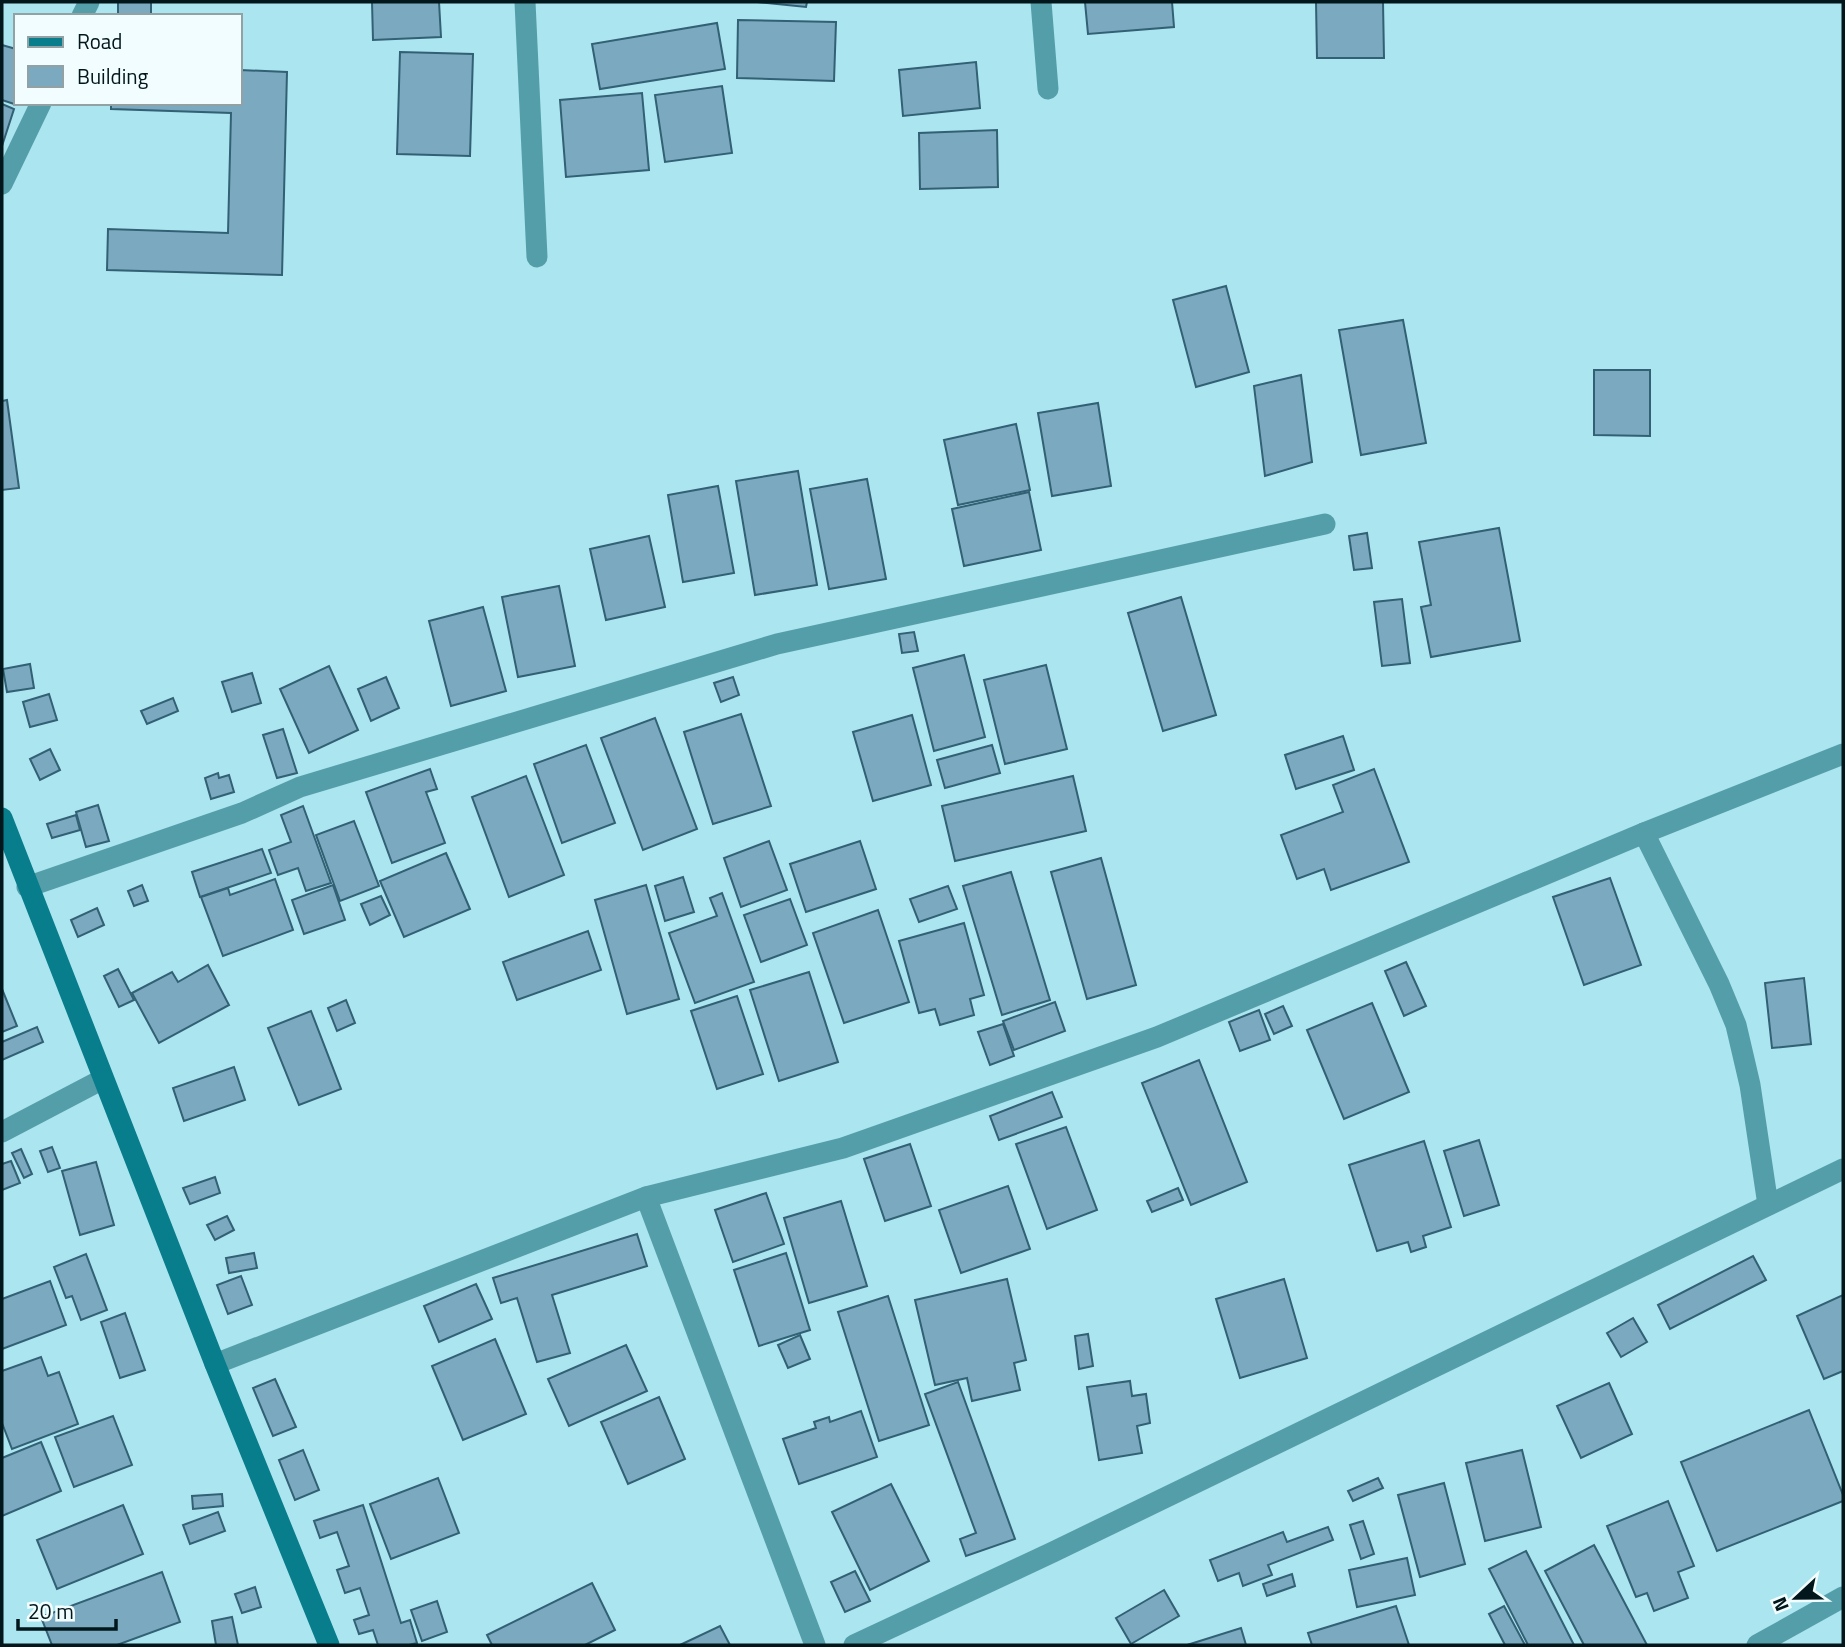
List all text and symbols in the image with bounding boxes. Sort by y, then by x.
legend [14,14,242,105]
text: Road [77,25,122,57]
text: Building [77,60,149,92]
north arrow [1761,1563,1831,1633]
scale bar [18,1588,116,1632]
text: N [1764,1593,1796,1616]
text: 20 m [28,1595,74,1627]

